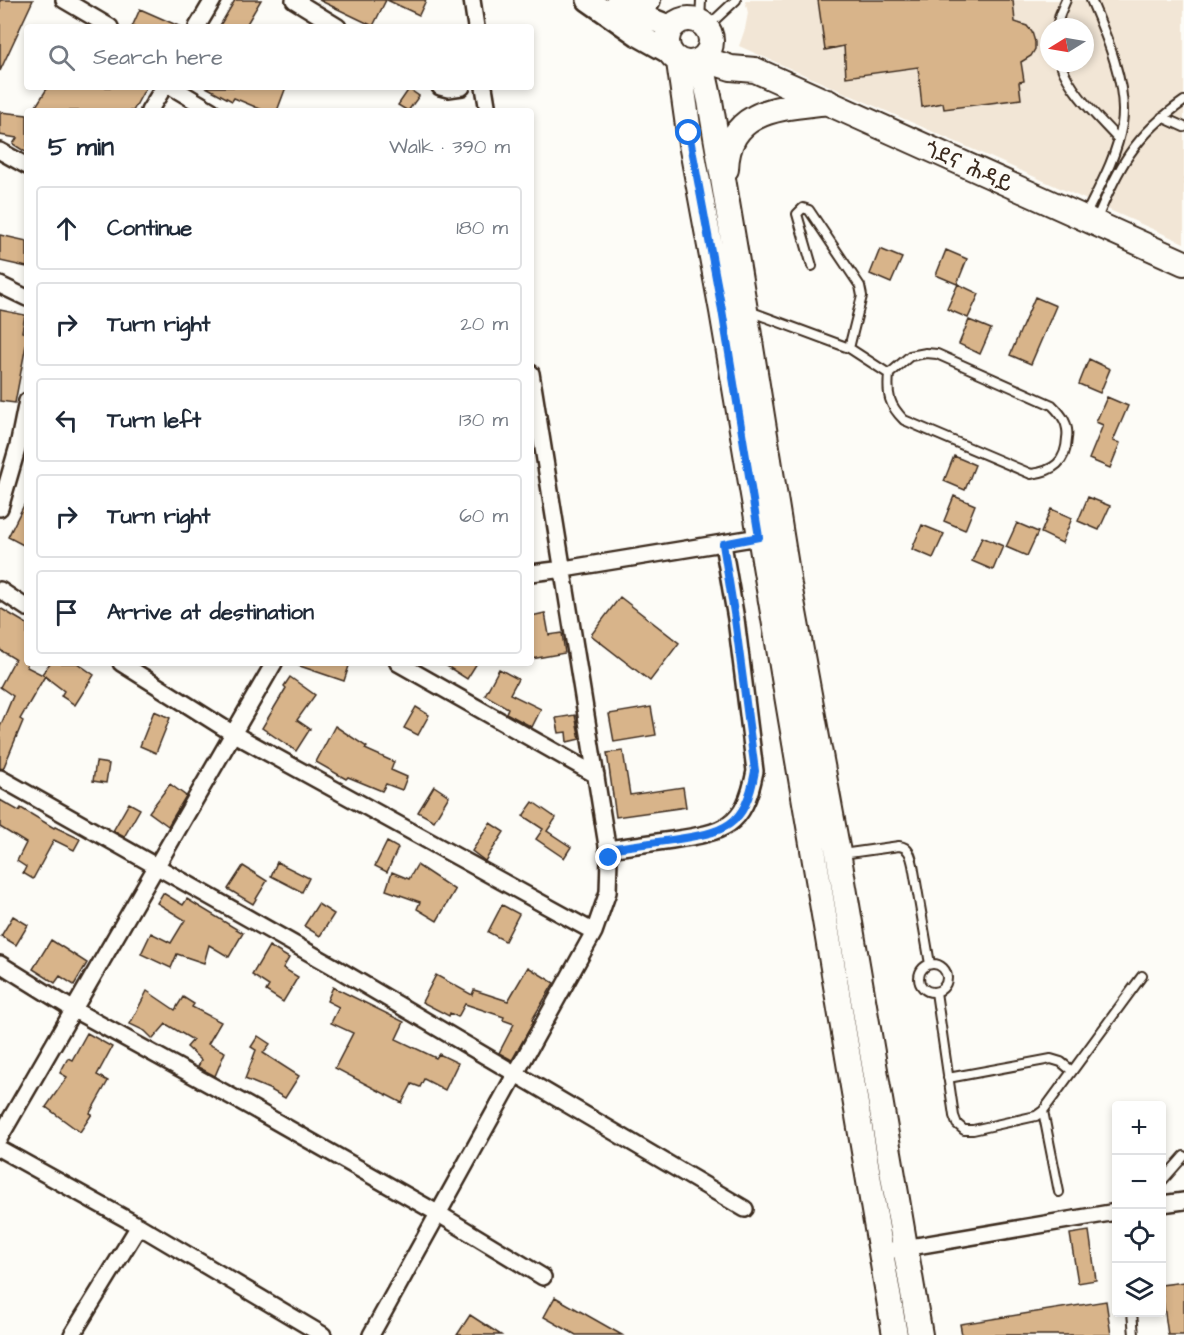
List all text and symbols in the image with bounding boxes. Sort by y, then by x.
north arrow [1040,18,1094,72]
search box [24,24,534,90]
icon: search [45,41,78,74]
text: Search here [93,42,223,73]
route start [675,119,701,145]
text: 5 min [48,129,114,165]
text: Walk · 390 m [389,133,510,161]
street label: ጎደና ሕዳይ [919,134,1018,201]
icon: ahead [50,212,83,245]
text: Continue [107,213,192,244]
text: 180 m [456,214,508,242]
icon: right [50,308,83,341]
text: Turn right [107,309,210,340]
text: 20 m [460,310,508,338]
icon: left [50,404,83,437]
text: Turn left [107,405,201,436]
text: 130 m [459,406,508,434]
icon: right [50,500,83,533]
text: Turn right [107,501,210,532]
text: 60 m [459,502,508,530]
icon: arrive [50,596,83,629]
text: Arrive at destination [107,597,314,628]
route end [595,844,621,870]
map controls [1112,1101,1166,1317]
button: + [1112,1101,1166,1155]
button: − [1112,1155,1166,1209]
button: locate [1112,1209,1166,1263]
button: layers [1112,1263,1166,1317]

